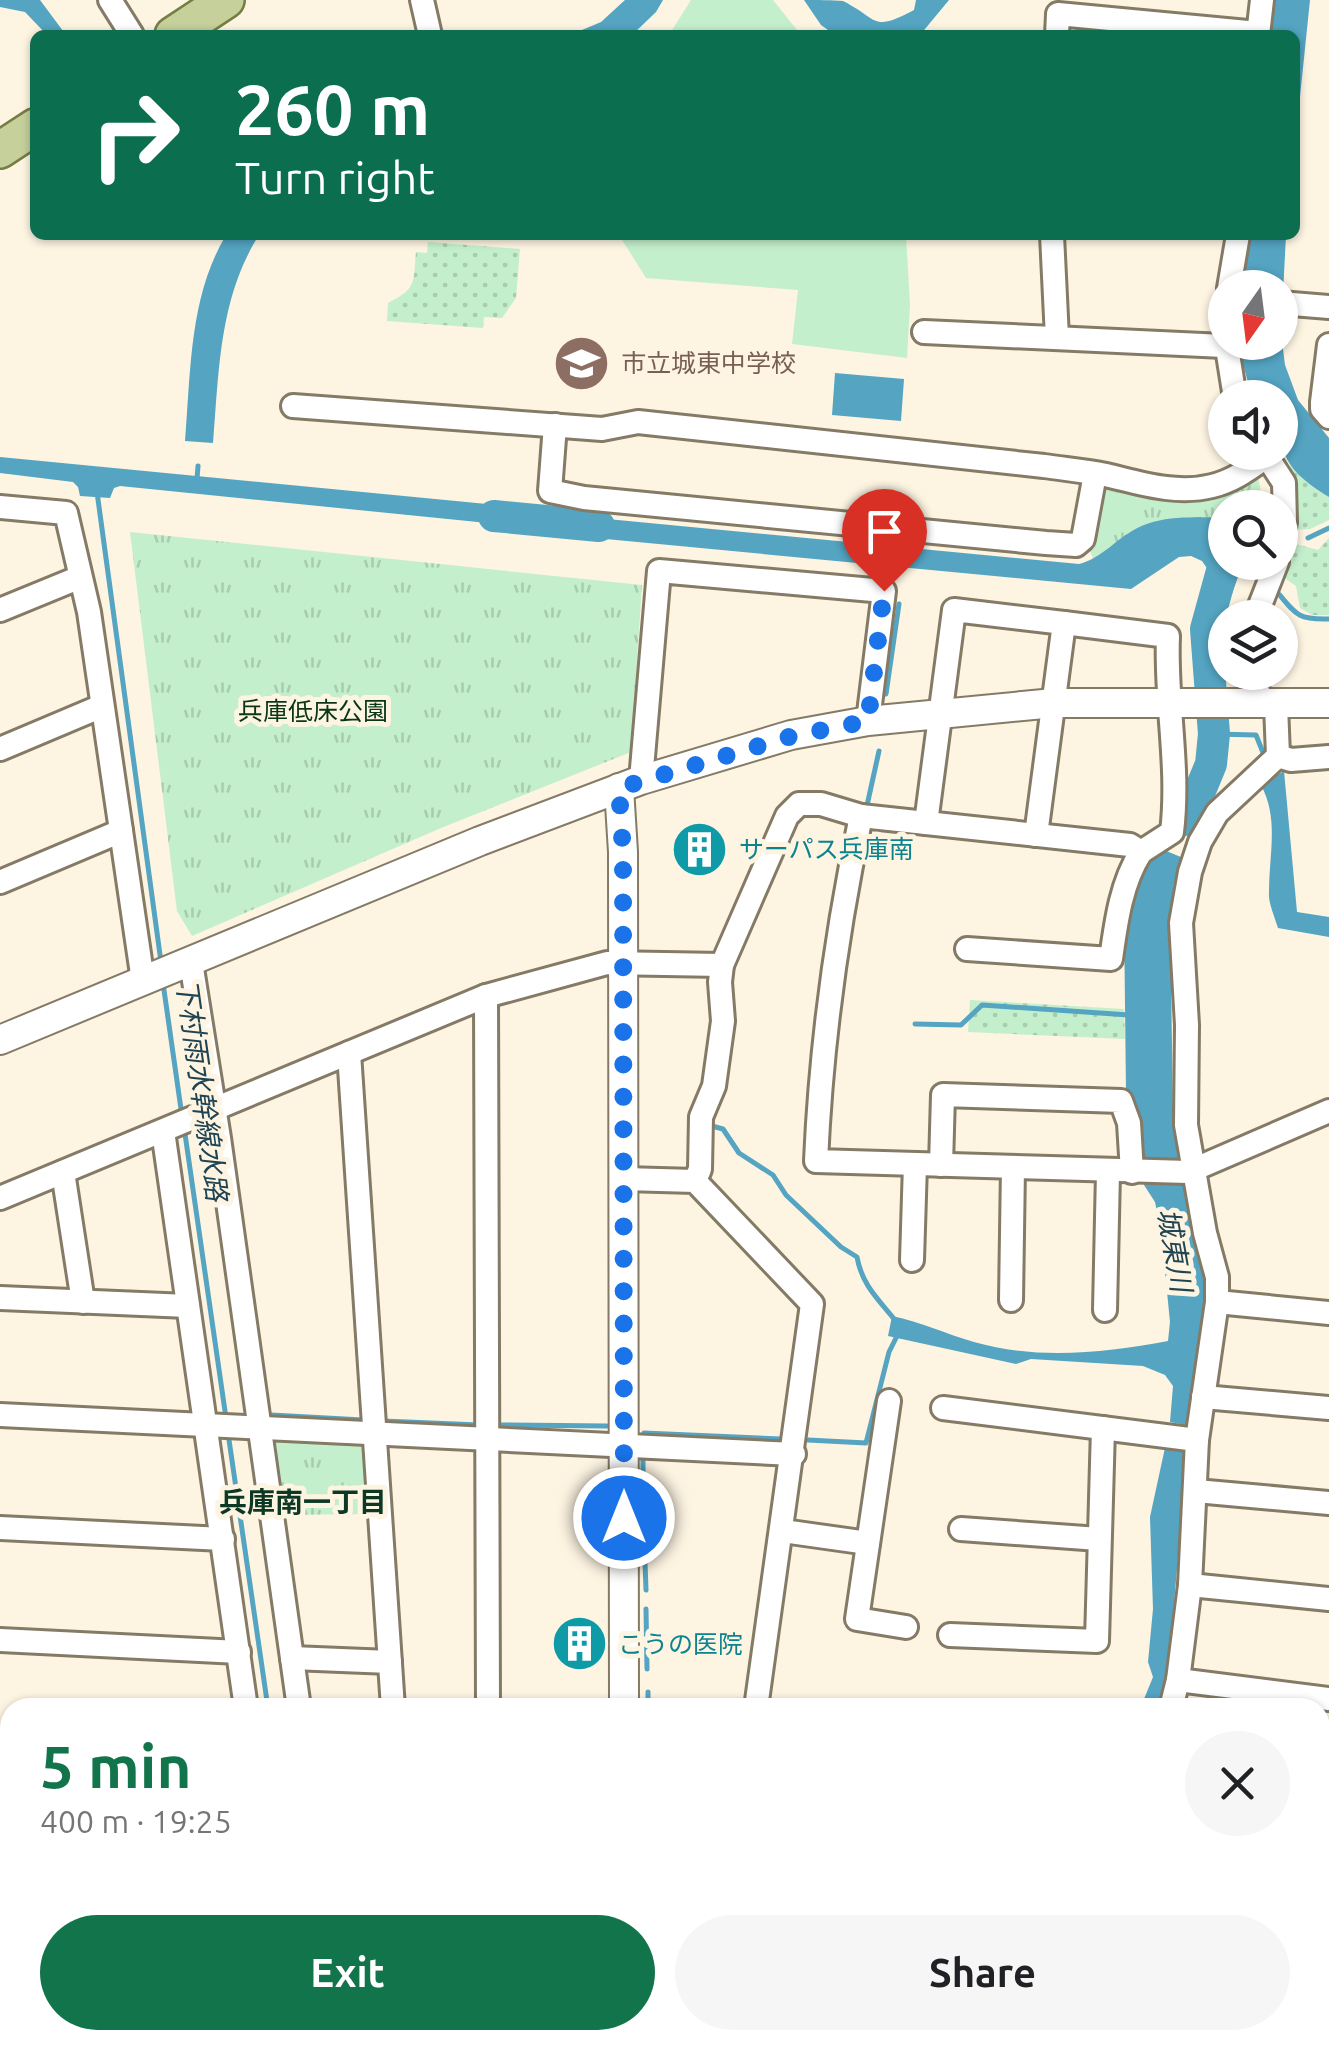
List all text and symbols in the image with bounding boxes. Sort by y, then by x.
icon: right [70,70,200,200]
text: 260 m [235,70,430,148]
text: Turn right [235,152,435,203]
north arrow [1208,270,1298,360]
map controls [1208,270,1298,690]
school or university icon: 市立城東中学校 [552,333,612,393]
place label: 市立城東中学校 [621,349,796,377]
button: sound [1208,380,1298,470]
pin [842,489,927,592]
button: search [1208,490,1298,580]
icon: arrive [857,504,912,559]
button: layers [1208,600,1298,690]
park label: 兵庫低床公園 [238,697,388,725]
building icon: サーパス兵庫南 [670,819,730,879]
place label: サーパス兵庫南 [739,835,914,863]
water label: 下村雨水幹線水路 [172,977,234,1205]
water label: 城東川 [1153,1206,1199,1297]
position arrow [572,1466,676,1570]
district label: 兵庫南一丁目 [219,1486,387,1517]
building icon: こうの医院 [549,1614,609,1674]
place label: こうの医院 [618,1630,743,1658]
button: close [1185,1731,1290,1836]
text: 5 min [40,1732,192,1799]
text: 400 m · 19:25 [40,1803,232,1839]
button: Exit [40,1915,655,2030]
button: Share [675,1915,1290,2030]

